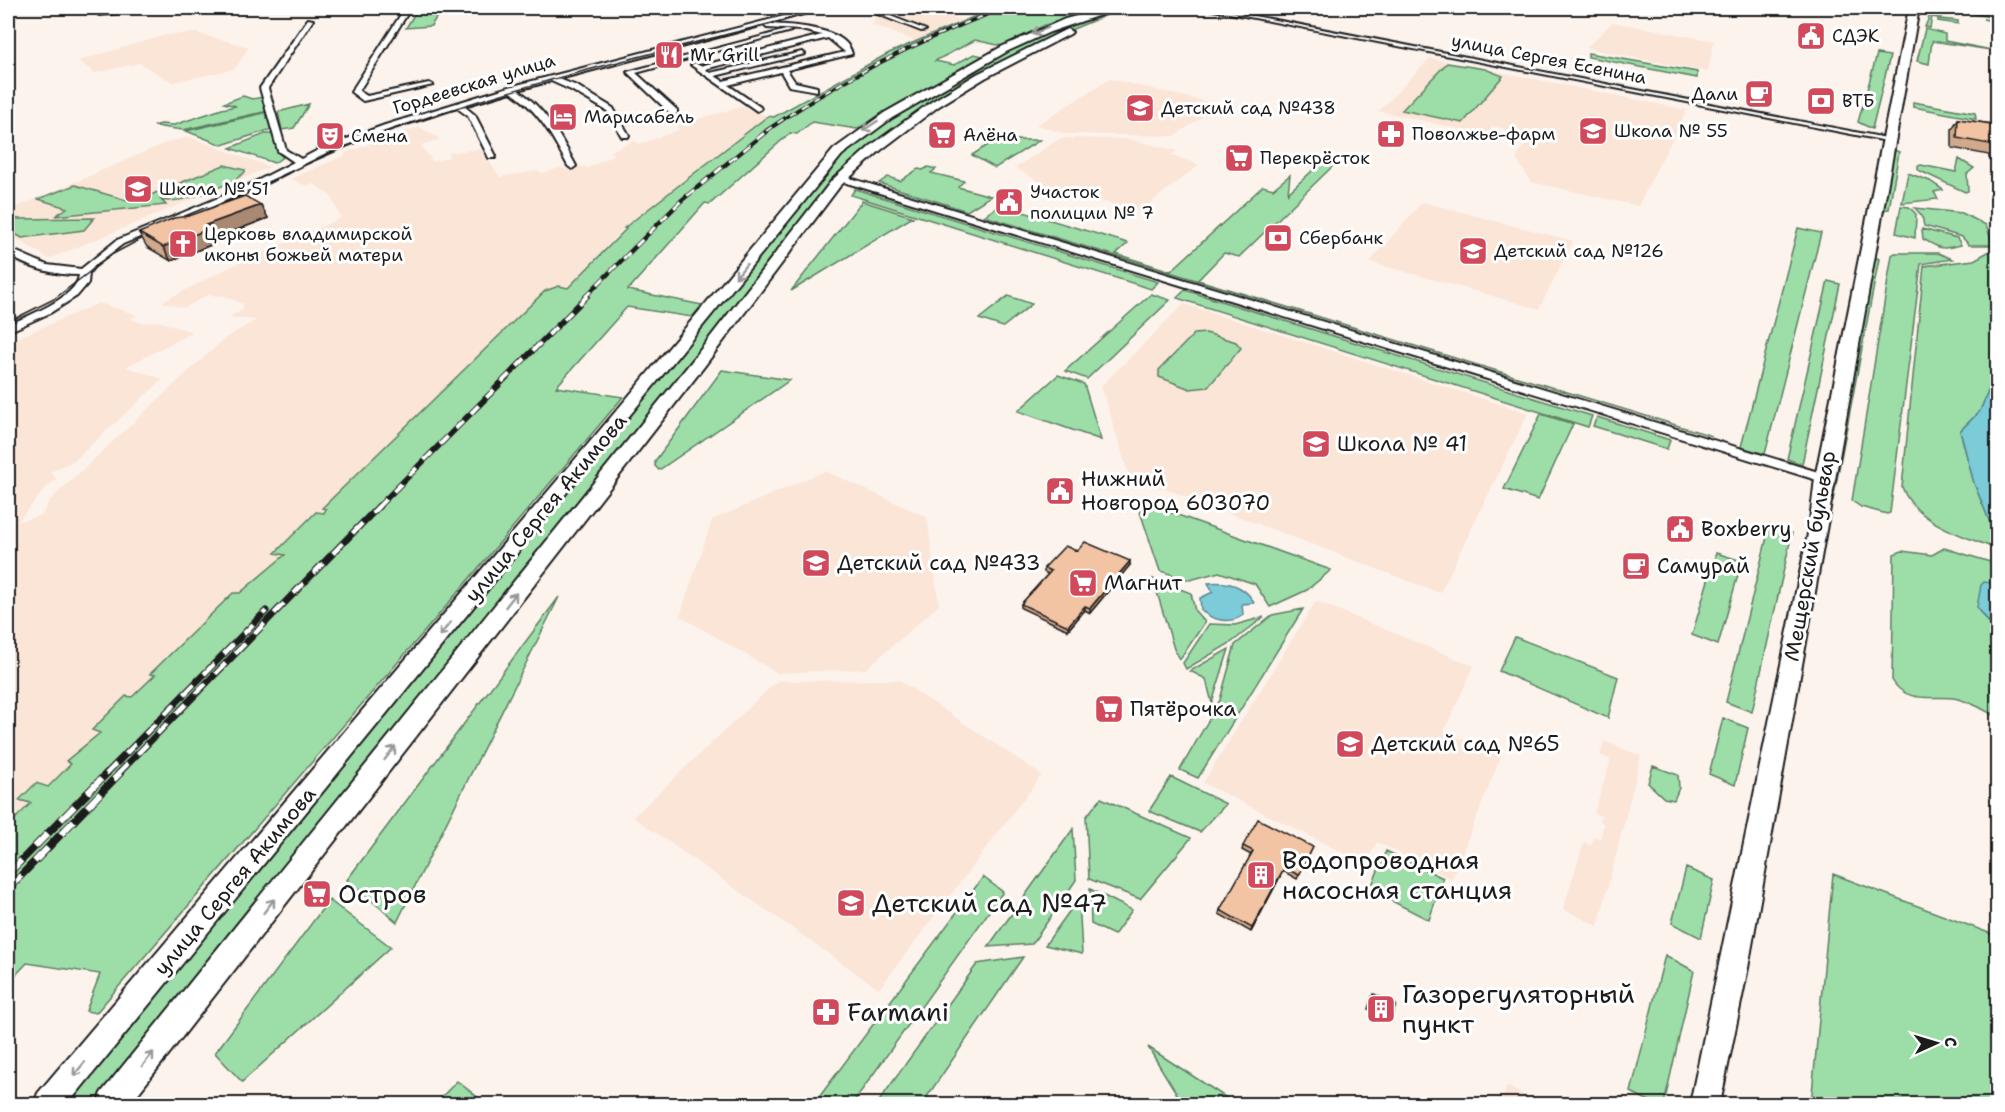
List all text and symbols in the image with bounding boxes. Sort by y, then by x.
public building icon: СДЭК [1795,20,1827,52]
place label: СДЭК [1832,24,1880,48]
one-way arrow [1031,26,1050,37]
street label: улица Сергея Есенина [1449,28,1649,90]
restaurant icon: Mr Grill [653,39,685,71]
place label: Mr Grill [690,43,760,67]
street label: Гордеевская улица [390,48,558,120]
cafe icon: Дали [1743,78,1775,110]
place label: Дали [1692,82,1738,106]
bank icon: ВТБ [1805,85,1837,117]
place label: ВТБ [1842,89,1875,113]
school or university icon: Детский сад №438 [1124,92,1156,124]
place label: Детский сад №438 [1161,96,1336,120]
hotel icon: Марисабель [547,101,579,133]
place label: Марисабель [584,105,694,129]
school or university icon: Школа № 55 [1577,115,1609,147]
pharmacy icon: Поволжье-фарм [1375,118,1407,150]
supermarket icon: Алёна [926,119,958,151]
place label: Школа № 55 [1614,119,1728,143]
theatre icon: Смена [314,120,346,152]
one-way arrow [862,120,879,132]
place label: Поволжье-фарм [1412,122,1555,146]
place label: Алёна [963,123,1018,147]
place label: Смена [351,124,408,148]
supermarket icon: Перекрёсток [1223,142,1255,174]
place label: Перекрёсток [1260,146,1370,170]
school or university icon: Школа № 51 [122,173,154,205]
place label: Школа № 51 [159,177,269,201]
place label: Участок полиции № 7 [1030,180,1154,225]
public building icon: Участок полиции № 7 [993,186,1025,218]
place label: Церковь владимирской иконы божьей матери [204,222,412,267]
bank icon: Сбербанк [1262,222,1294,254]
place label: Сбербанк [1299,226,1383,250]
church icon: Церковь владимирской иконы божьей матери [167,228,199,260]
school or university icon: Детский сад №126 [1457,235,1489,267]
place label: Детский сад №126 [1494,239,1664,263]
one-way arrow [734,263,747,279]
street label: улица Сергея Акимова [459,408,633,608]
school or university icon: Школа № 41 [1300,428,1332,460]
place label: Школа № 41 [1337,430,1467,458]
street label: Мещерский бульвар [1778,448,1842,664]
place label: Нижний Новгород 603070 [1081,465,1270,517]
public building icon: Нижний Новгород 603070 [1044,475,1076,507]
public building icon: Boxberry [1664,513,1696,545]
place label: Boxberry [1701,515,1792,543]
school or university icon: Детский сад №433 [800,547,832,579]
place label: Детский сад №433 [837,549,1040,577]
cafe icon: Самурай [1620,550,1652,582]
place label: Самурай [1657,552,1750,580]
supermarket icon: Магнит [1067,567,1099,599]
place label: Магнит [1104,569,1183,597]
one-way arrow [505,592,518,608]
one-way arrow [438,621,452,636]
supermarket icon: Пятёрочка [1093,693,1125,725]
place label: Пятёрочка [1130,695,1236,723]
school or university icon: Детский сад №65 [1334,728,1366,760]
place label: Детский сад №65 [1371,730,1560,758]
one-way arrow [384,745,397,761]
street label: улица Сергея Акимова [148,781,322,981]
place label: Водопроводная насосная станция [1282,842,1512,907]
building icon: Водопроводная насосная станция [1245,859,1277,891]
place label: Остров [338,876,427,911]
supermarket icon: Остров [301,878,333,910]
place label: Детский сад №47 [872,885,1107,920]
school or university icon: Детский сад №47 [835,887,867,919]
one-way arrow [263,898,276,914]
place label: Газорегуляторный пункт [1402,976,1635,1041]
building icon: Газорегуляторный пункт [1365,993,1397,1025]
place label: Farmani [847,994,949,1029]
pharmacy icon: Farmani [810,996,842,1028]
north arrow [1906,1013,1966,1073]
text: С [1940,1036,1961,1048]
one-way arrow [141,1051,154,1067]
one-way arrow [72,1061,85,1077]

